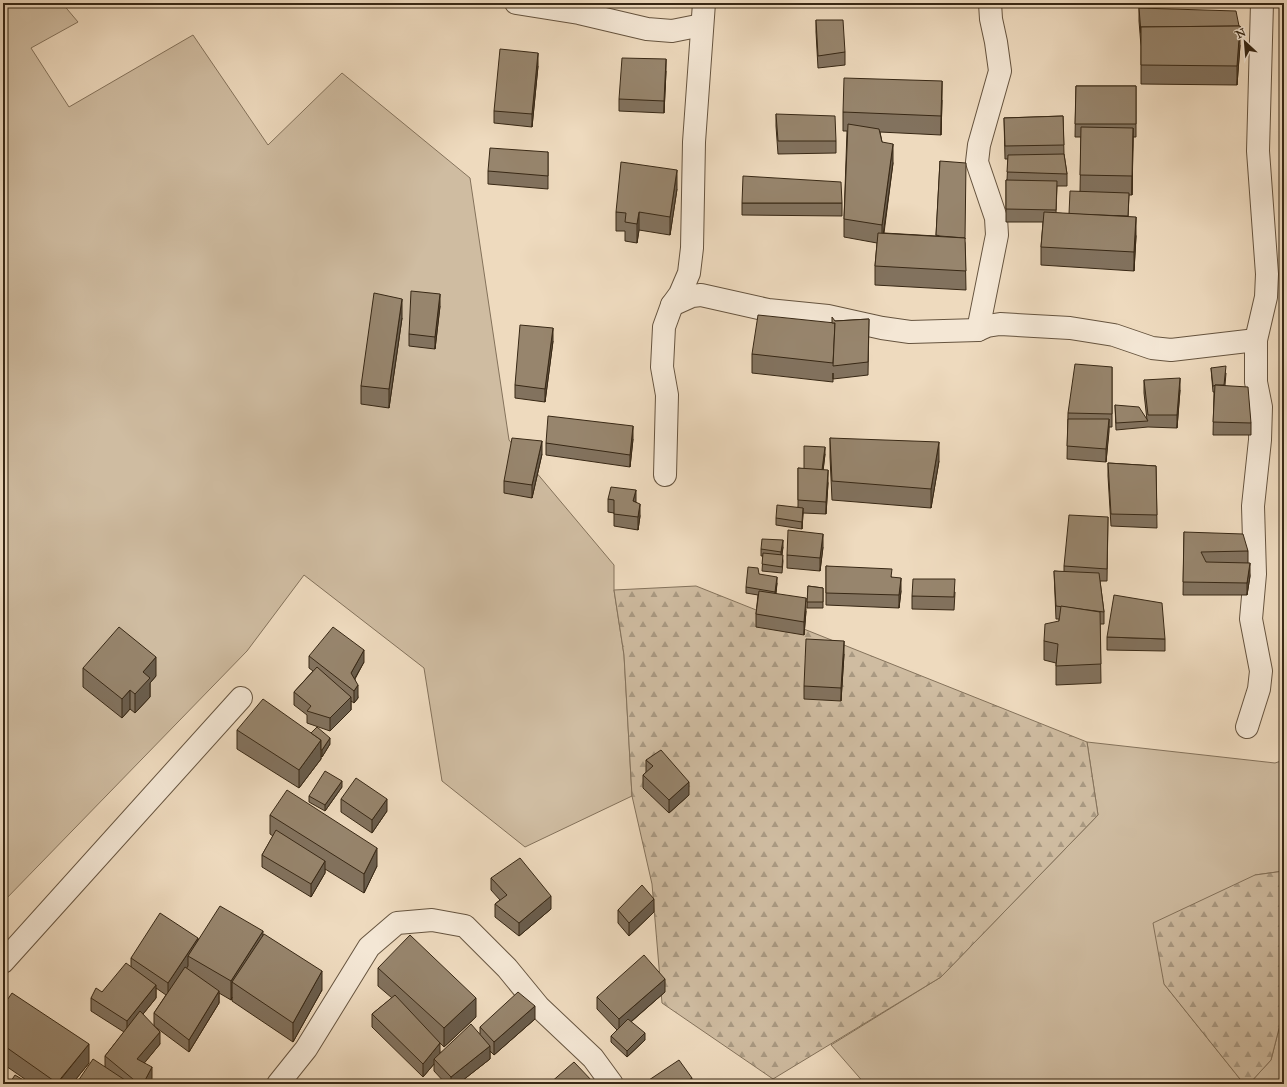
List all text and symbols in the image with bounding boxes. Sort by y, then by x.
north arrow [1225,22,1265,62]
text: N [1234,25,1248,41]

